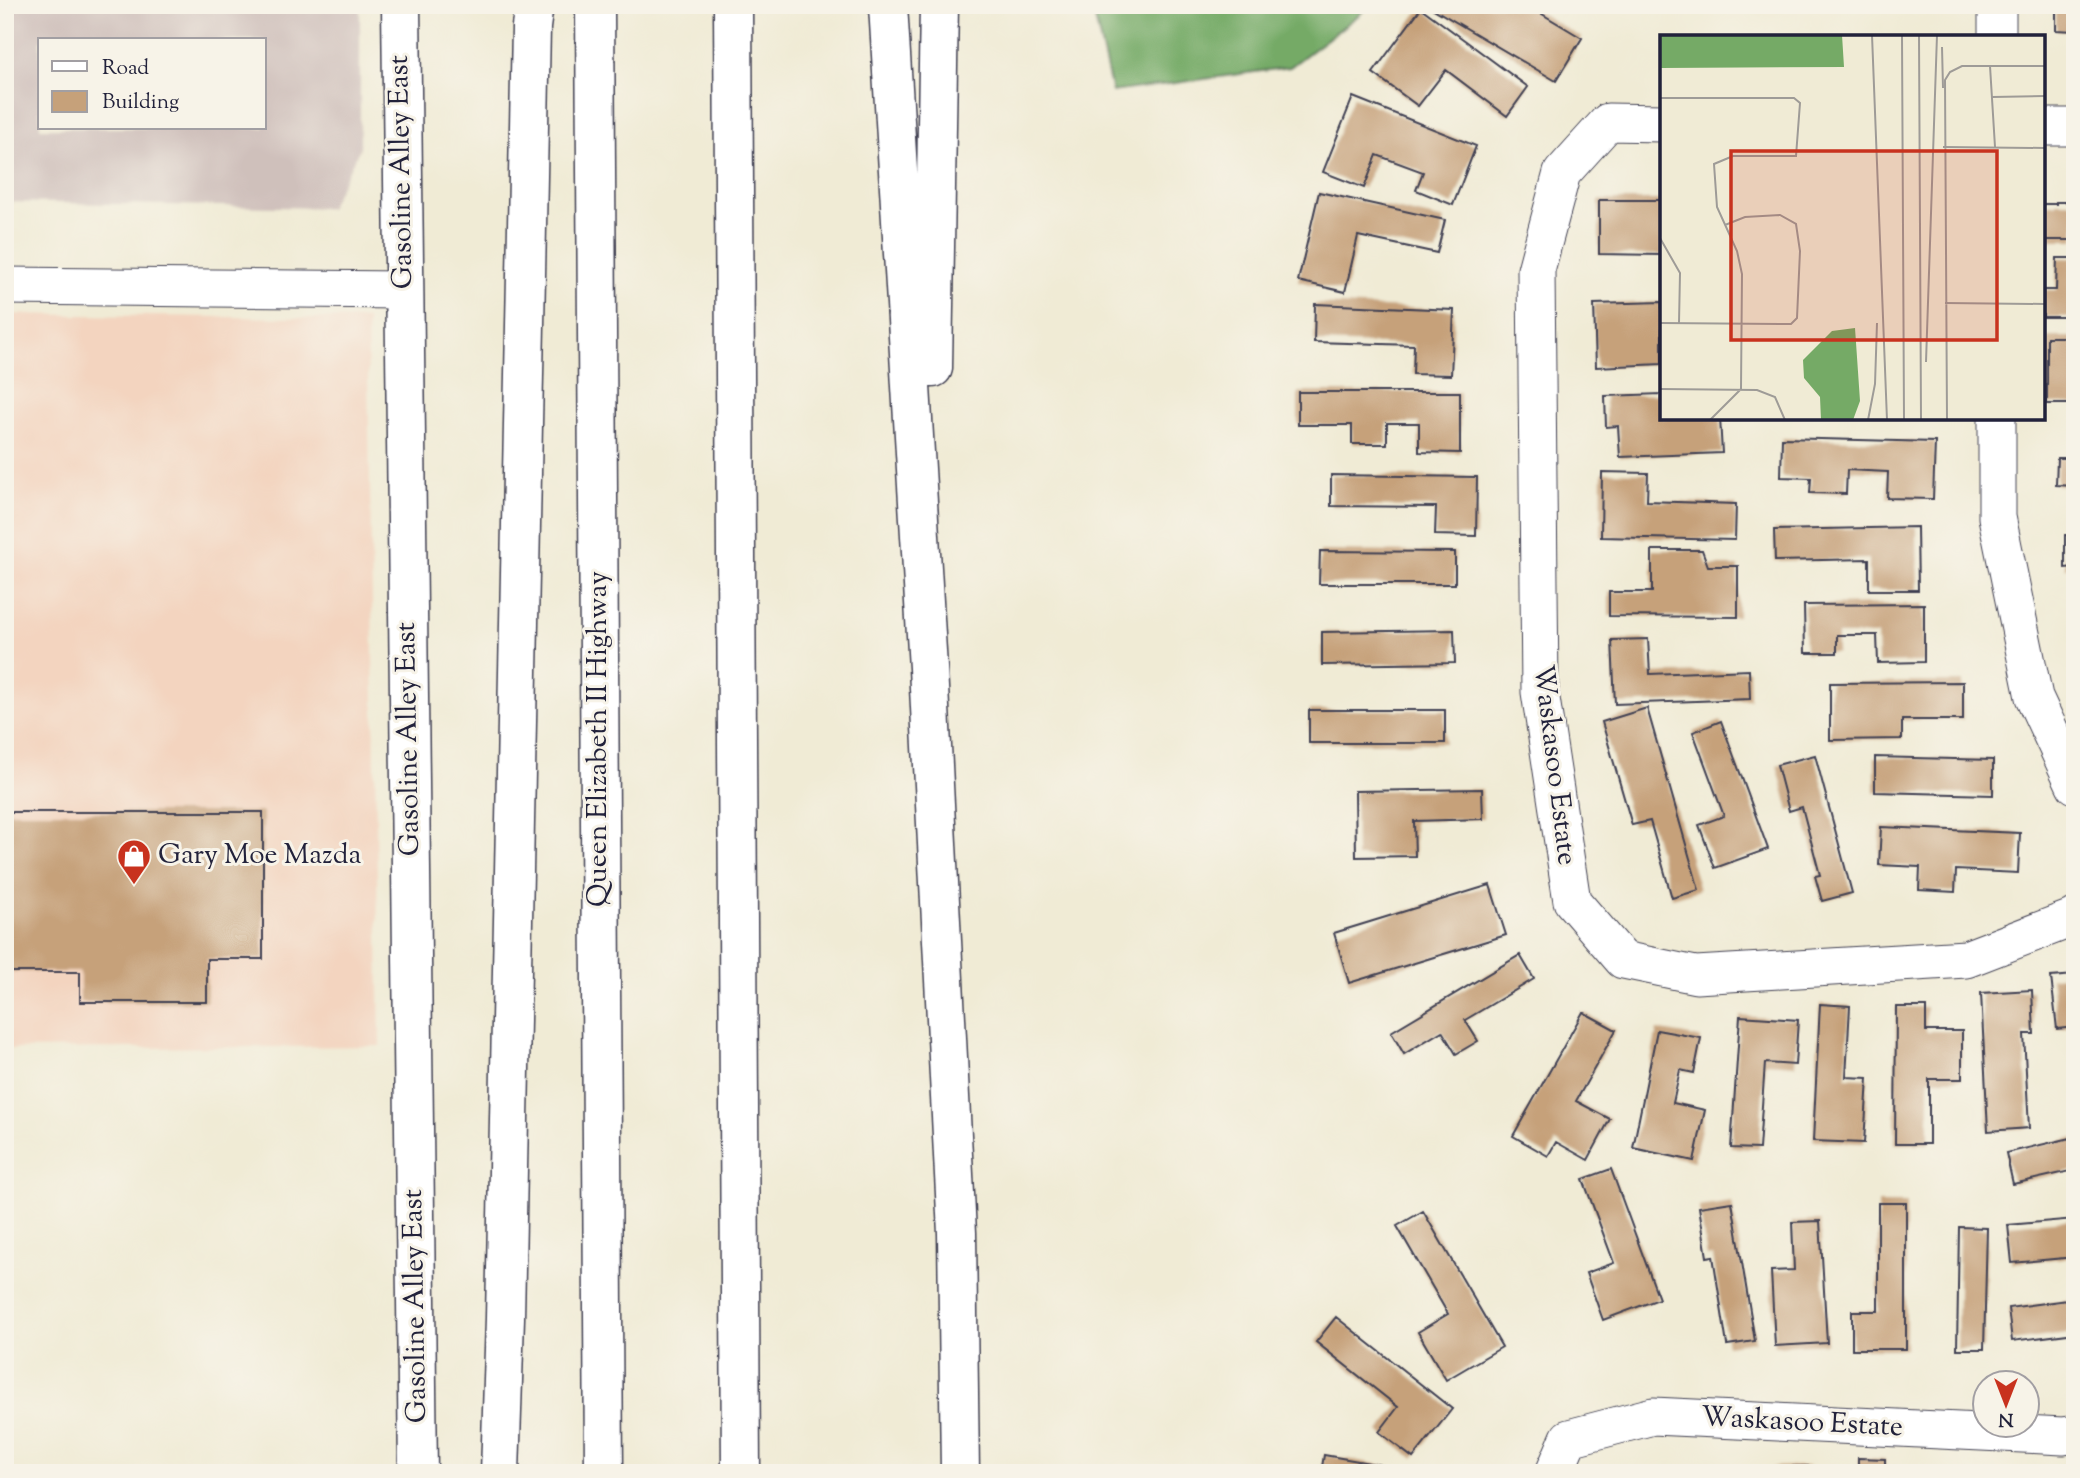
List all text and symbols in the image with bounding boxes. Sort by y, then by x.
inset map [1660,35,2045,420]
legend [38,38,266,130]
text: Road [102,54,149,84]
street label: Gasoline Alley East [380,54,424,289]
text: Building [102,88,179,118]
street label: Queen Elizabeth II Highway [579,571,619,907]
street label: Gasoline Alley East [387,621,431,856]
street label: Waskasoo Estate [1522,662,1586,868]
place label: Gary Moe Mazda [158,836,362,876]
shop icon: Gary Moe Mazda [115,837,153,886]
street label: Gasoline Alley East [394,1188,438,1423]
north arrow [1972,1370,2042,1440]
street label: Waskasoo Estate [1700,1398,1904,1448]
text: N [1998,1405,2014,1432]

